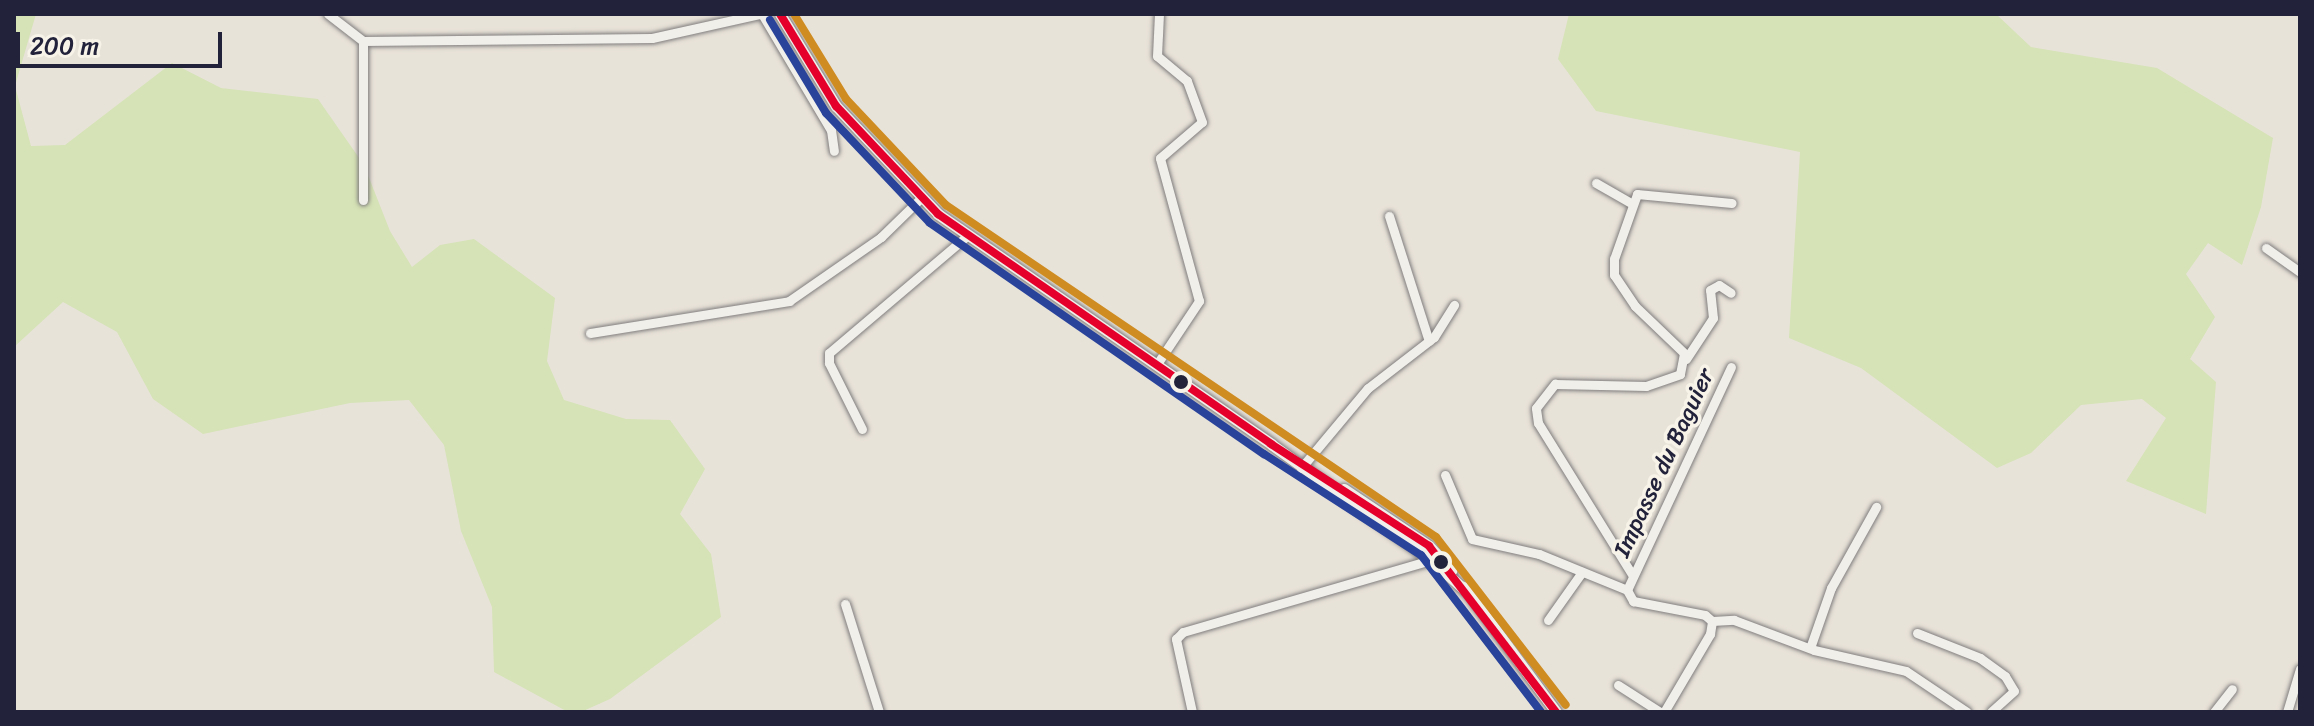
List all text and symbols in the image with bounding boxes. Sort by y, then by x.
scale bar [20,16,226,66]
text: 200 m [30,25,99,67]
street label: Impasse du Baguier [1608,364,1720,562]
unlabelled marker [1173,374,1189,390]
unlabelled marker [1433,554,1449,570]

